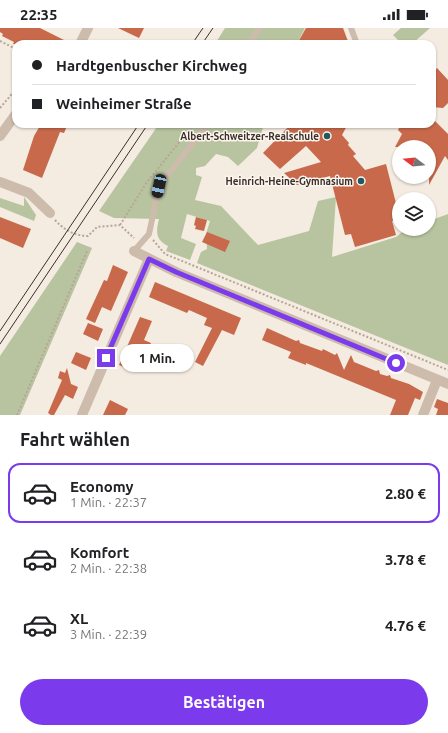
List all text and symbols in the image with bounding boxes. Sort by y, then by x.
text: 22:35 [20,6,58,23]
text: Hardtgenbuscher Kirchweg [56,57,247,74]
text: Weinheimer Straße [56,95,192,112]
place label: Albert-Schweitzer-Realschule [180,131,319,142]
marker: Albert-Schweitzer-Realschule [322,131,332,141]
north arrow [392,140,436,184]
map controls [392,140,436,236]
car [151,173,167,199]
place label: Heinrich-Heine-Gymnasium [226,176,353,187]
marker: Heinrich-Heine-Gymnasium [356,176,366,186]
button: layers [392,192,436,236]
callout: 1 Min. [120,344,194,372]
route end [97,349,115,367]
text: 1 Min. [139,351,175,365]
route start [387,354,405,372]
text: Fahrt wählen [20,429,130,449]
icon: car [22,475,58,511]
text: Economy [70,478,134,495]
text: 2.80 € [385,485,426,502]
text: 1 Min. · 22:37 [70,495,147,509]
icon: car [22,541,58,577]
text: Komfort [70,544,129,561]
text: 3.78 € [385,551,426,568]
text: 2 Min. · 22:38 [70,561,147,575]
icon: car [22,607,58,643]
text: XL [70,610,88,627]
text: 4.76 € [385,617,426,634]
text: 3 Min. · 22:39 [70,627,147,641]
button: Bestätigen [20,679,428,725]

